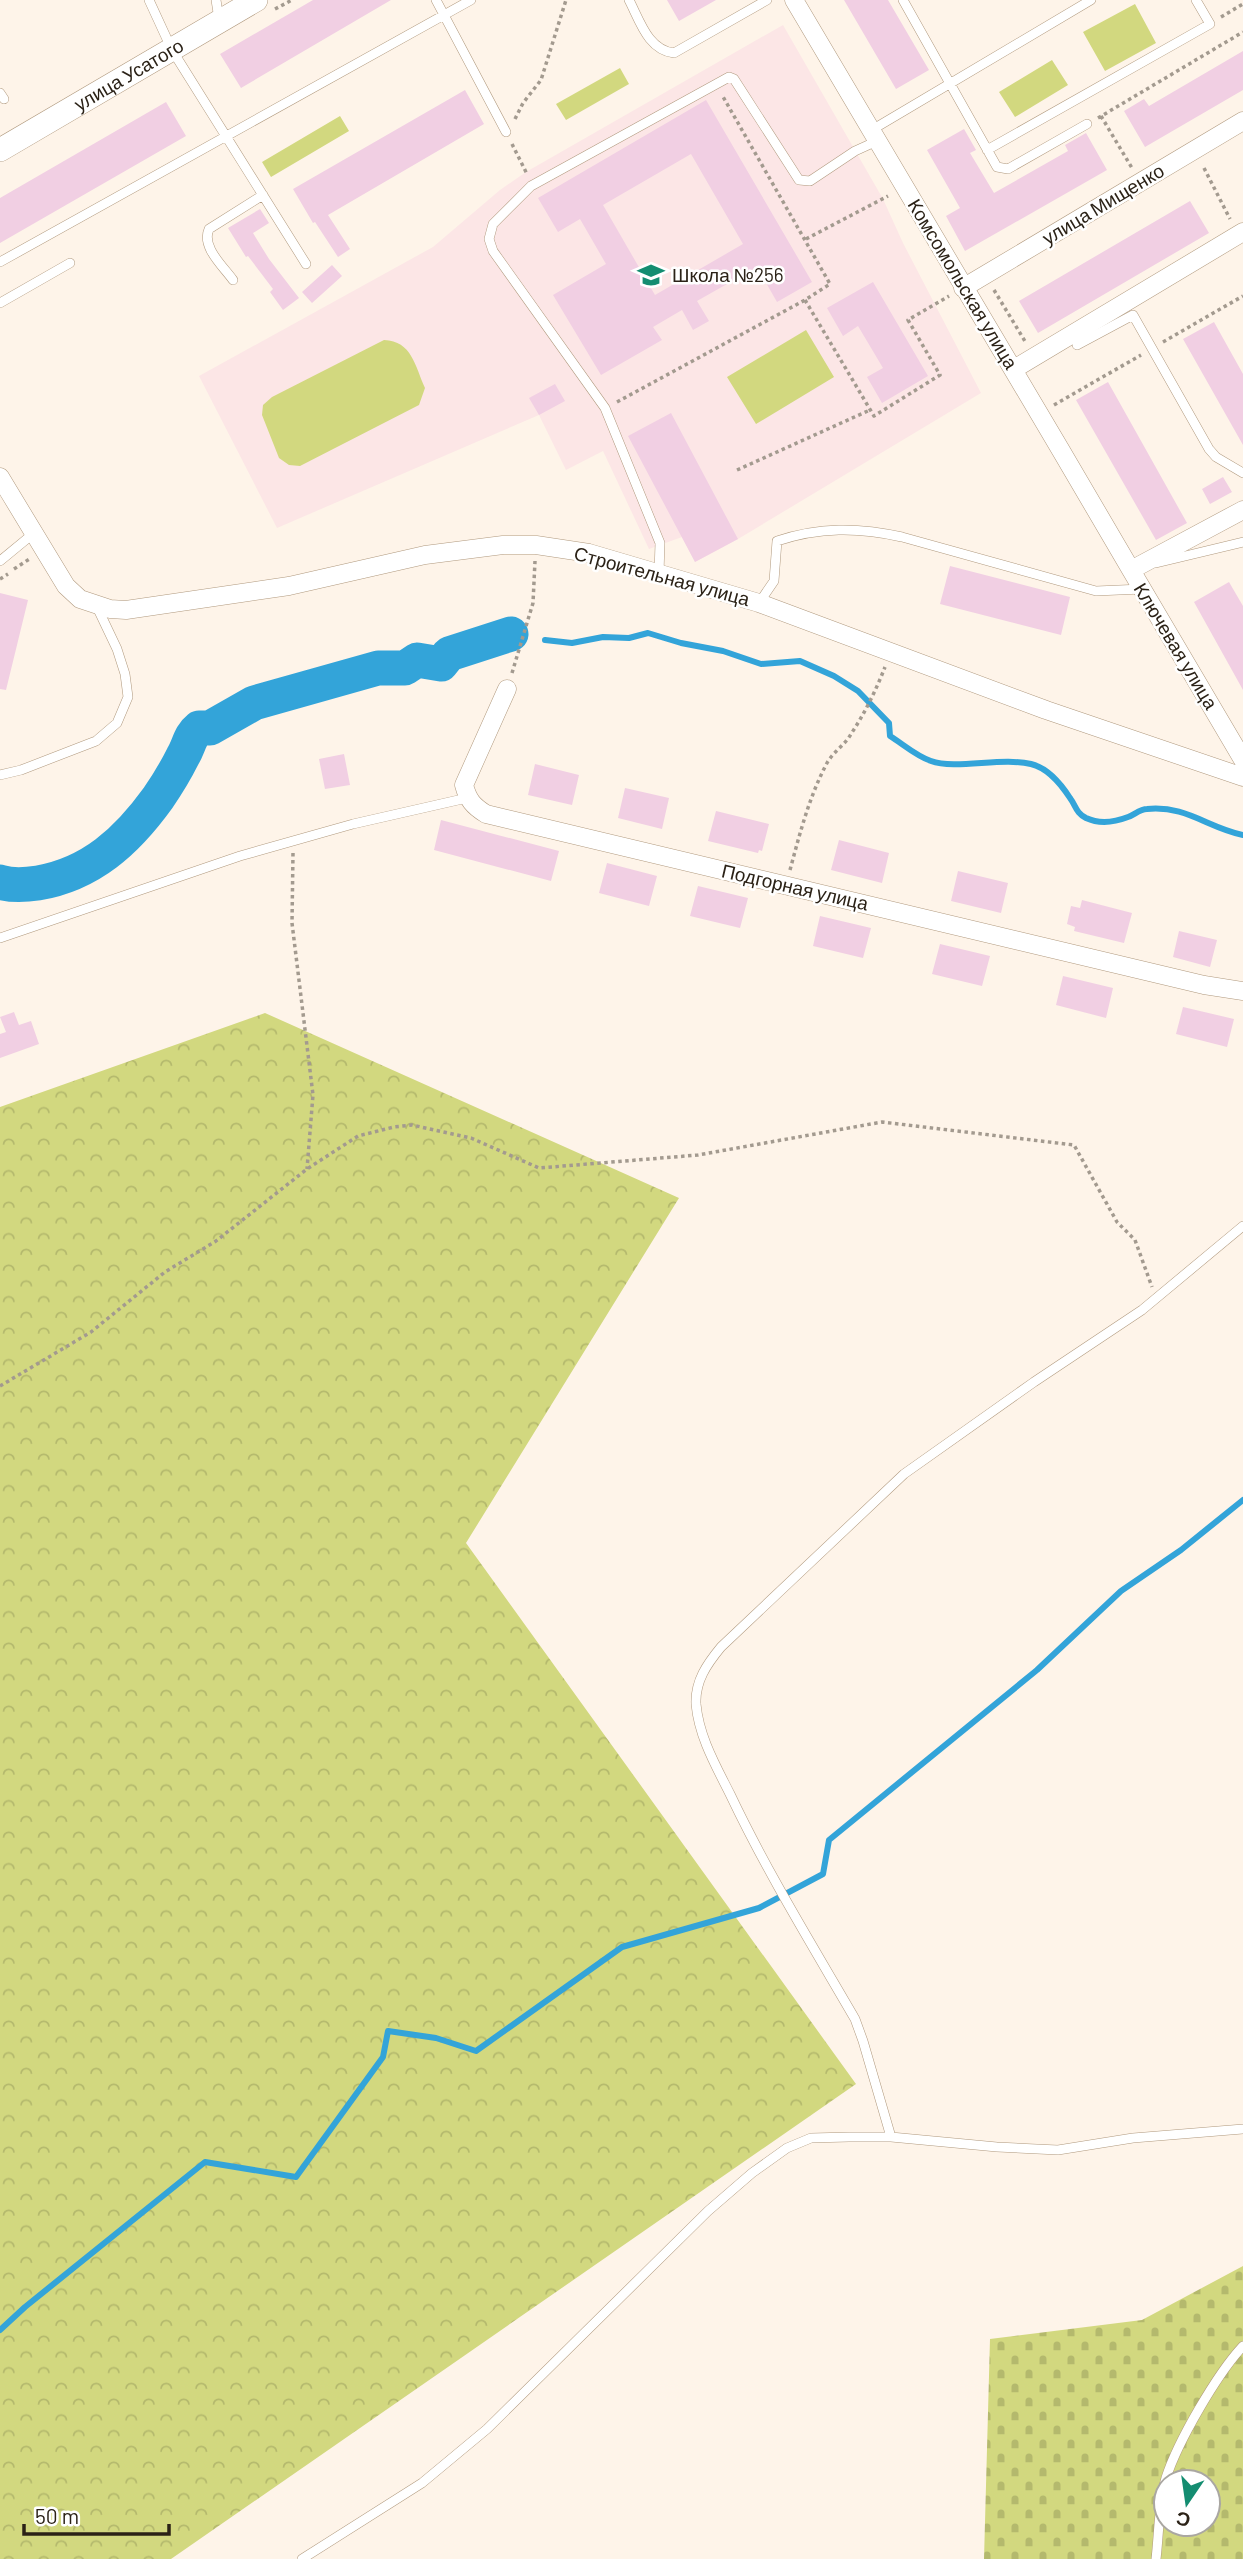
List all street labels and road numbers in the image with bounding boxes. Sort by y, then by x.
street label: улица Усатого [70,33,187,115]
street label: улица Мищенко [1038,158,1168,249]
street label: Комсомольская улица [904,195,1024,373]
street label: Строительная улица [572,541,753,610]
street label: Ключевая улица [1130,578,1223,713]
street label: Подгорная улица [719,858,871,915]

